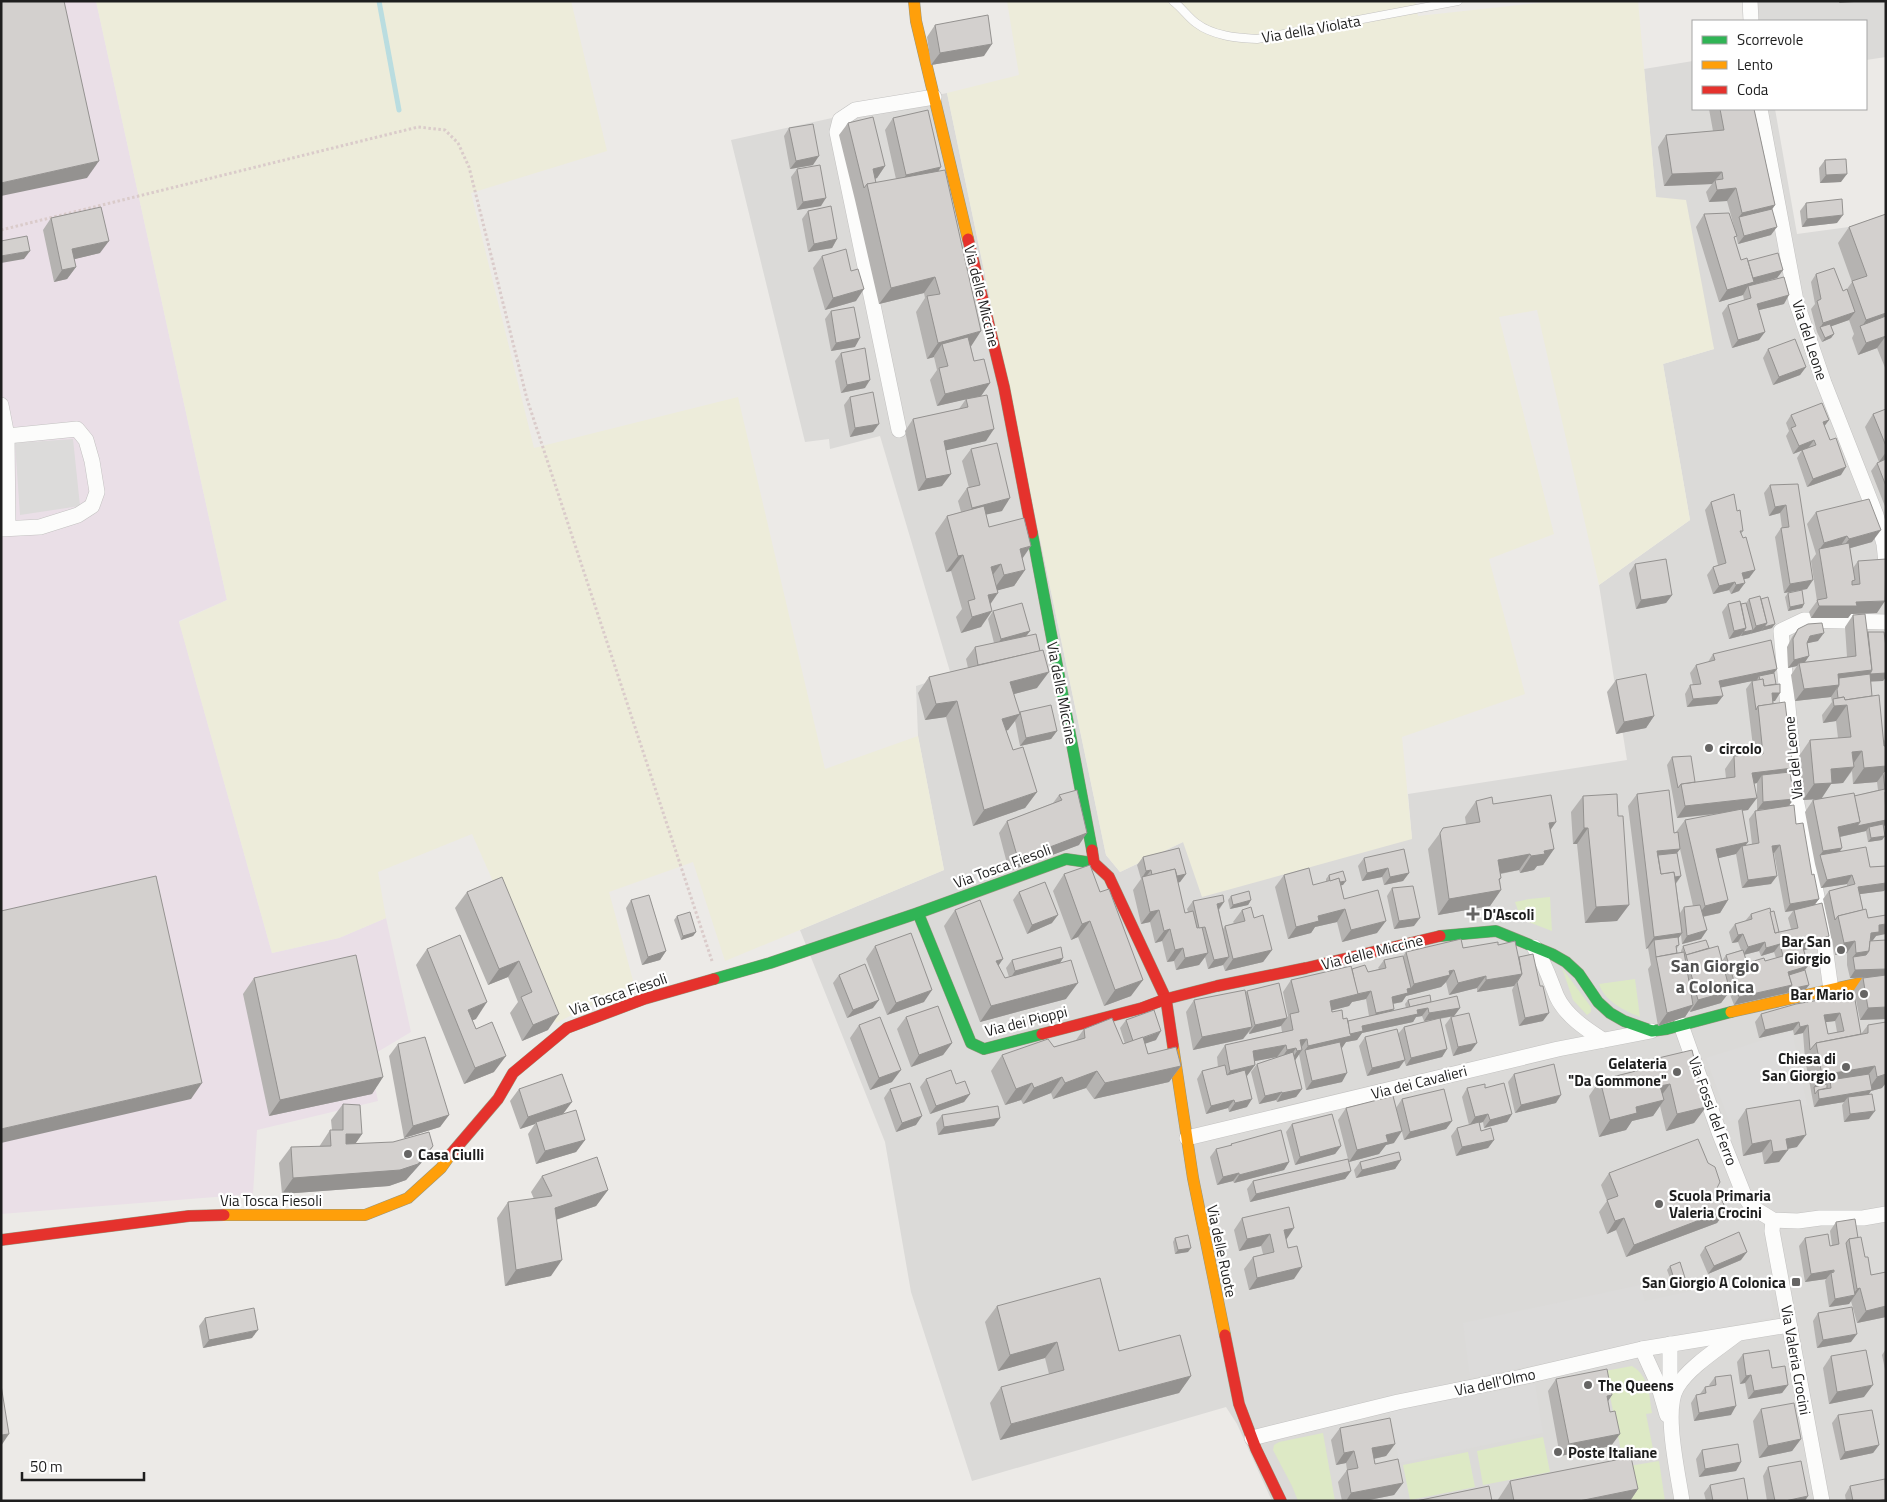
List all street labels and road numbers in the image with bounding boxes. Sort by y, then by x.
street label: Via della Violata [1260,9,1363,49]
street label: Via delle Miccine [958,243,1006,349]
street label: Via del Leone [1786,297,1834,383]
street label: Via delle Miccine [1041,640,1083,746]
street label: Via del Leone [1777,715,1809,801]
street label: Via Tosca Fiesoli [950,838,1054,894]
street label: Via delle Miccine [1319,928,1425,976]
street label: Via Tosca Fiesoli [566,967,670,1021]
street label: Via dei Pioppi [982,1000,1070,1042]
street label: Via Fossi del Ferro [1683,1053,1743,1169]
street label: Via dei Cavalieri [1369,1059,1469,1105]
street label: Via Tosca Fiesoli [220,1189,322,1212]
street label: Via delle Ruote [1201,1203,1243,1299]
street label: Via Valeria Crocini [1775,1303,1817,1417]
street label: Via dell'Olmo [1452,1362,1538,1402]

